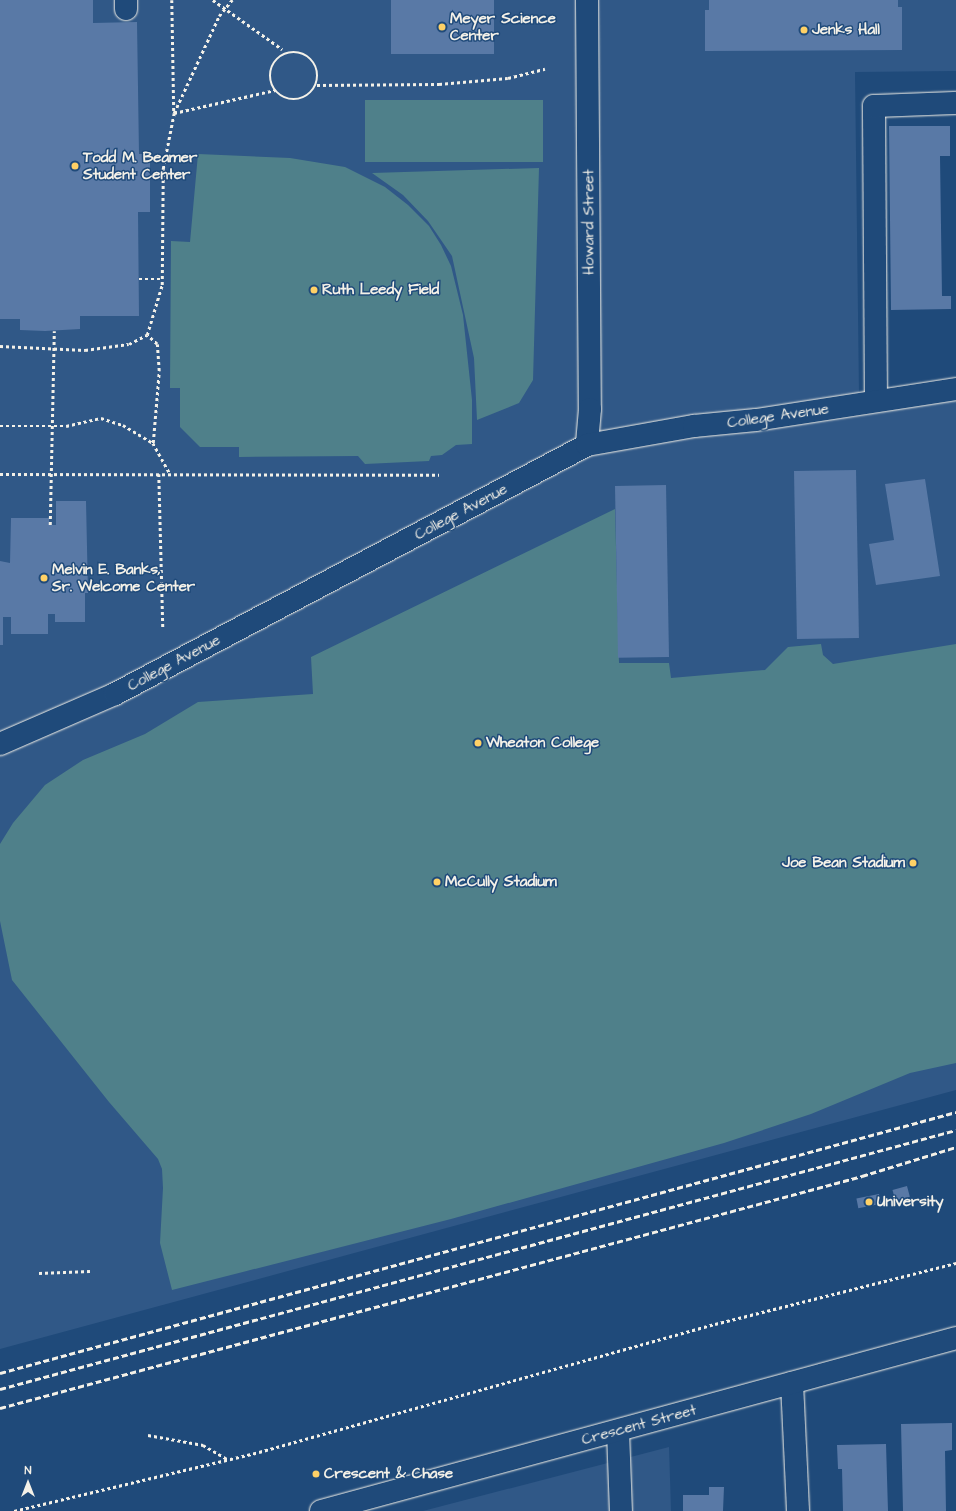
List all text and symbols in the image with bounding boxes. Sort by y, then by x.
place label: Meyer Science Center [450,9,556,44]
place label: Jenks Hall [812,21,880,39]
marker: Meyer Science Center [437,22,447,32]
marker: Jenks Hall [799,25,809,35]
place label: Todd M. Beamer Student Center [83,148,197,183]
marker: Todd M. Beamer Student Center [70,161,80,171]
street label: Howard Street [580,169,598,275]
place label: Ruth Leedy Field [322,281,439,299]
marker: Ruth Leedy Field [309,285,319,295]
street label: College Avenue [726,400,830,432]
street label: College Avenue [412,480,510,544]
place label: Melvin E. Banks, Sr. Welcome Center [52,560,195,595]
marker: Melvin E. Banks, Sr. Welcome Center [39,573,49,583]
street label: College Avenue [125,631,223,695]
place label: Wheaton College [486,734,599,752]
marker: Wheaton College [473,738,483,748]
place label: Joe Bean Stadium [782,854,905,872]
marker: Joe Bean Stadium [908,858,918,868]
place label: McCully Stadium [445,873,557,891]
marker: McCully Stadium [432,877,442,887]
place label: University [877,1193,943,1211]
marker: University [864,1197,874,1207]
street label: Crescent Street [580,1401,698,1449]
north arrow [8,1463,48,1503]
text: N [25,1463,31,1478]
place label: Crescent & Chase [324,1465,453,1483]
marker: Crescent & Chase [311,1469,321,1479]

